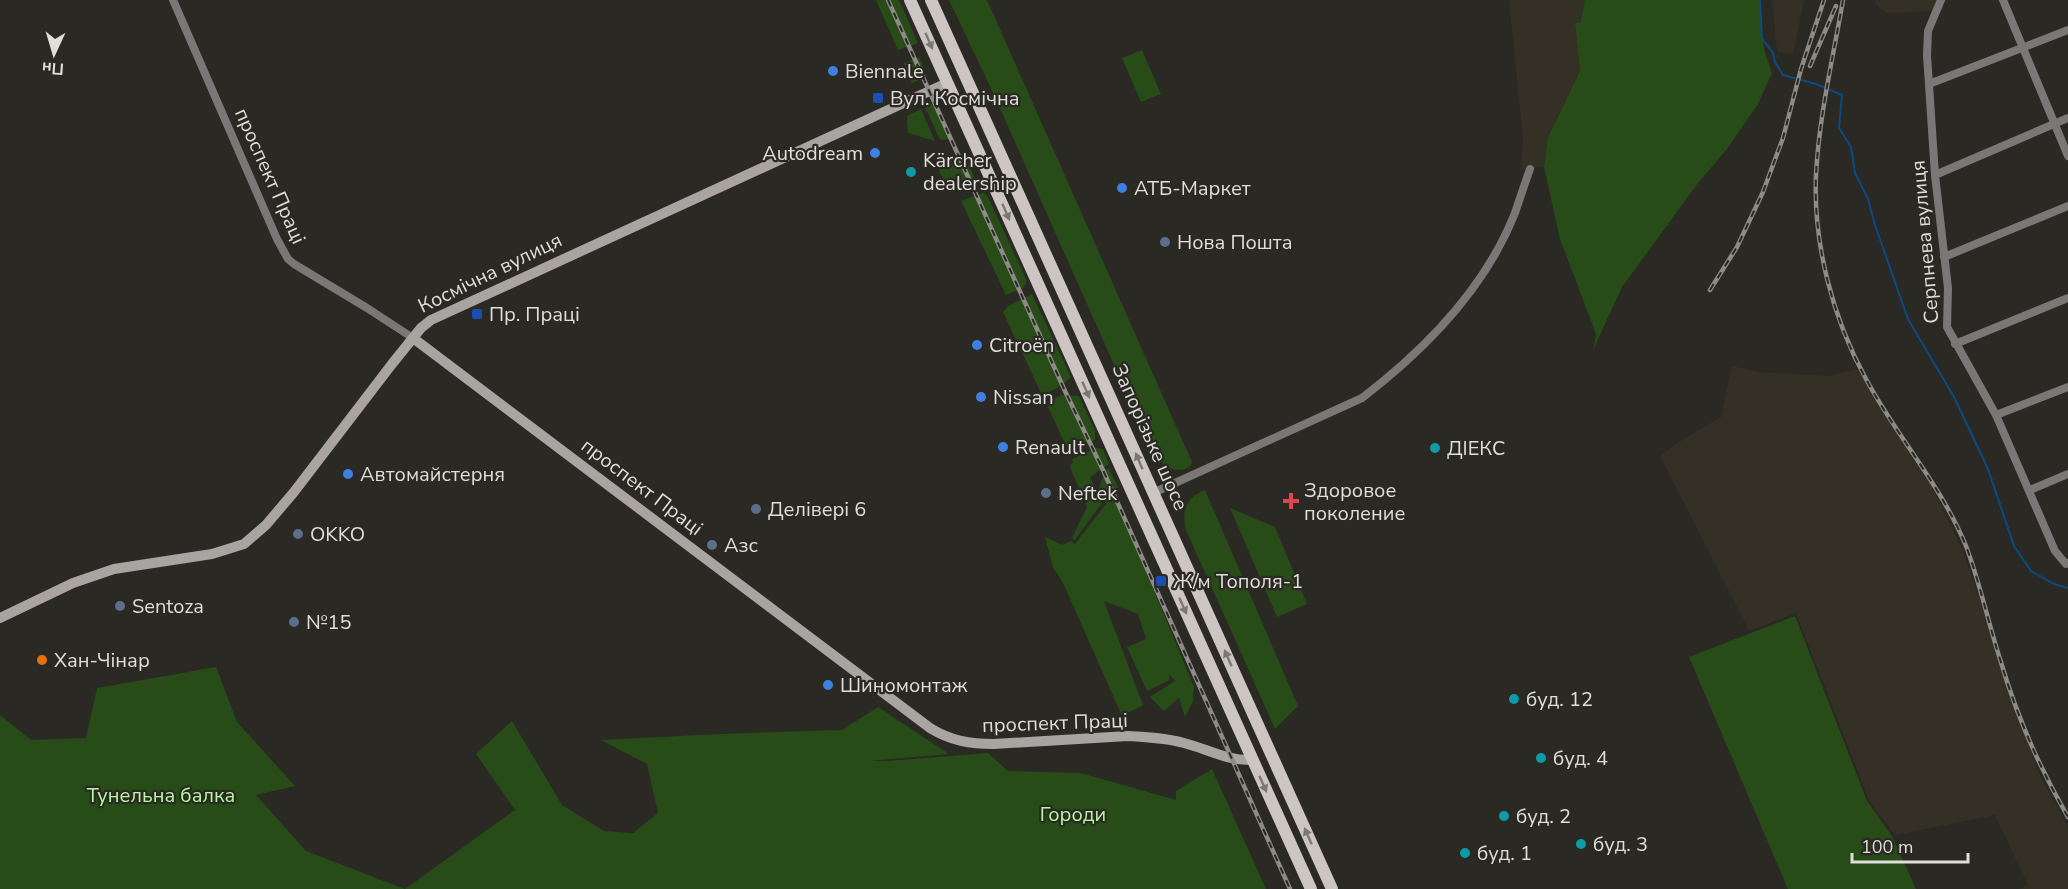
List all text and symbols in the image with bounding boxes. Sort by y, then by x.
north arrow [24,24,84,84]
one-way arrow [924,33,933,50]
text: Пн [41,56,65,80]
place label: Biennale [845,58,924,85]
marker: Biennale [826,64,840,78]
place label: Вул. Космічна [890,85,1020,112]
marker: Вул. Космічна [871,91,885,105]
street label: проспект Праці [228,104,312,248]
place label: Autodream [762,140,863,167]
marker: Autodream [868,146,882,160]
place label: Kärcher dealership [923,147,1017,197]
street label: Серпнева вулиця [1904,159,1946,325]
marker: Kärcher dealership [904,165,918,179]
place label: АТБ-Маркет [1134,175,1251,202]
marker: АТБ-Маркет [1115,181,1129,195]
one-way arrow [1002,204,1011,221]
street label: Космічна вулиця [414,226,566,320]
place label: Нова Пошта [1177,229,1292,256]
marker: Нова Пошта [1158,235,1172,249]
place label: Пр. Праці [489,301,580,328]
marker: Пр. Праці [470,307,484,321]
place label: Citroën [989,332,1054,359]
marker: Citroën [970,338,984,352]
street label: Запорізьке шосе [1106,359,1194,515]
one-way arrow [1081,382,1091,400]
place label: Nissan [993,384,1054,411]
marker: Nissan [974,390,988,404]
street label: проспект Праці [576,432,708,542]
place label: Renault [1015,434,1086,461]
place label: ДІЕКС [1447,435,1506,462]
marker: Renault [996,440,1010,454]
marker: ДІЕКС [1428,441,1442,455]
one-way arrow [1134,452,1143,470]
place label: Автомайстерня [360,461,505,488]
marker: Автомайстерня [341,467,355,481]
place label: Здоровое поколение [1304,477,1405,527]
place label: Neftek [1058,480,1118,507]
marker: Neftek [1039,486,1053,500]
marker: Здоровое поколение [1282,492,1300,510]
place label: Делівері 6 [768,496,866,523]
marker: Делівері 6 [749,502,763,516]
place label: OKKO [310,521,365,548]
marker: OKKO [291,527,305,541]
place label: Азс [724,532,758,559]
marker: Азс [705,538,719,552]
place label: Ж/м Тополя-1 [1173,568,1303,595]
marker: Ж/м Тополя-1 [1154,574,1168,588]
place label: Sentoza [132,593,204,620]
one-way arrow [1179,598,1188,615]
marker: Sentoza [113,599,127,613]
place label: №15 [306,609,352,636]
marker: №15 [287,615,301,629]
place label: Хан-Чінар [54,647,150,674]
one-way arrow [1223,648,1233,666]
marker: Хан-Чінар [35,653,49,667]
place label: Шиномонтаж [840,672,968,699]
marker: Шиномонтаж [821,678,835,692]
place label: буд. 12 [1526,686,1593,713]
marker: буд. 12 [1507,692,1521,706]
street label: проспект Праці [982,707,1128,739]
place label: буд. 4 [1553,745,1608,772]
marker: буд. 4 [1534,751,1548,765]
one-way arrow [1259,776,1268,793]
park label: Тунельна балка [87,782,235,809]
park label: Городи [1040,801,1106,828]
place label: буд. 2 [1516,803,1571,830]
marker: буд. 2 [1497,809,1511,823]
one-way arrow [1303,826,1313,844]
scale bar [1852,826,1968,864]
place label: буд. 3 [1593,831,1648,858]
text: 100 m [1861,835,1913,859]
marker: буд. 3 [1574,837,1588,851]
place label: буд. 1 [1477,840,1532,867]
marker: буд. 1 [1458,846,1472,860]

